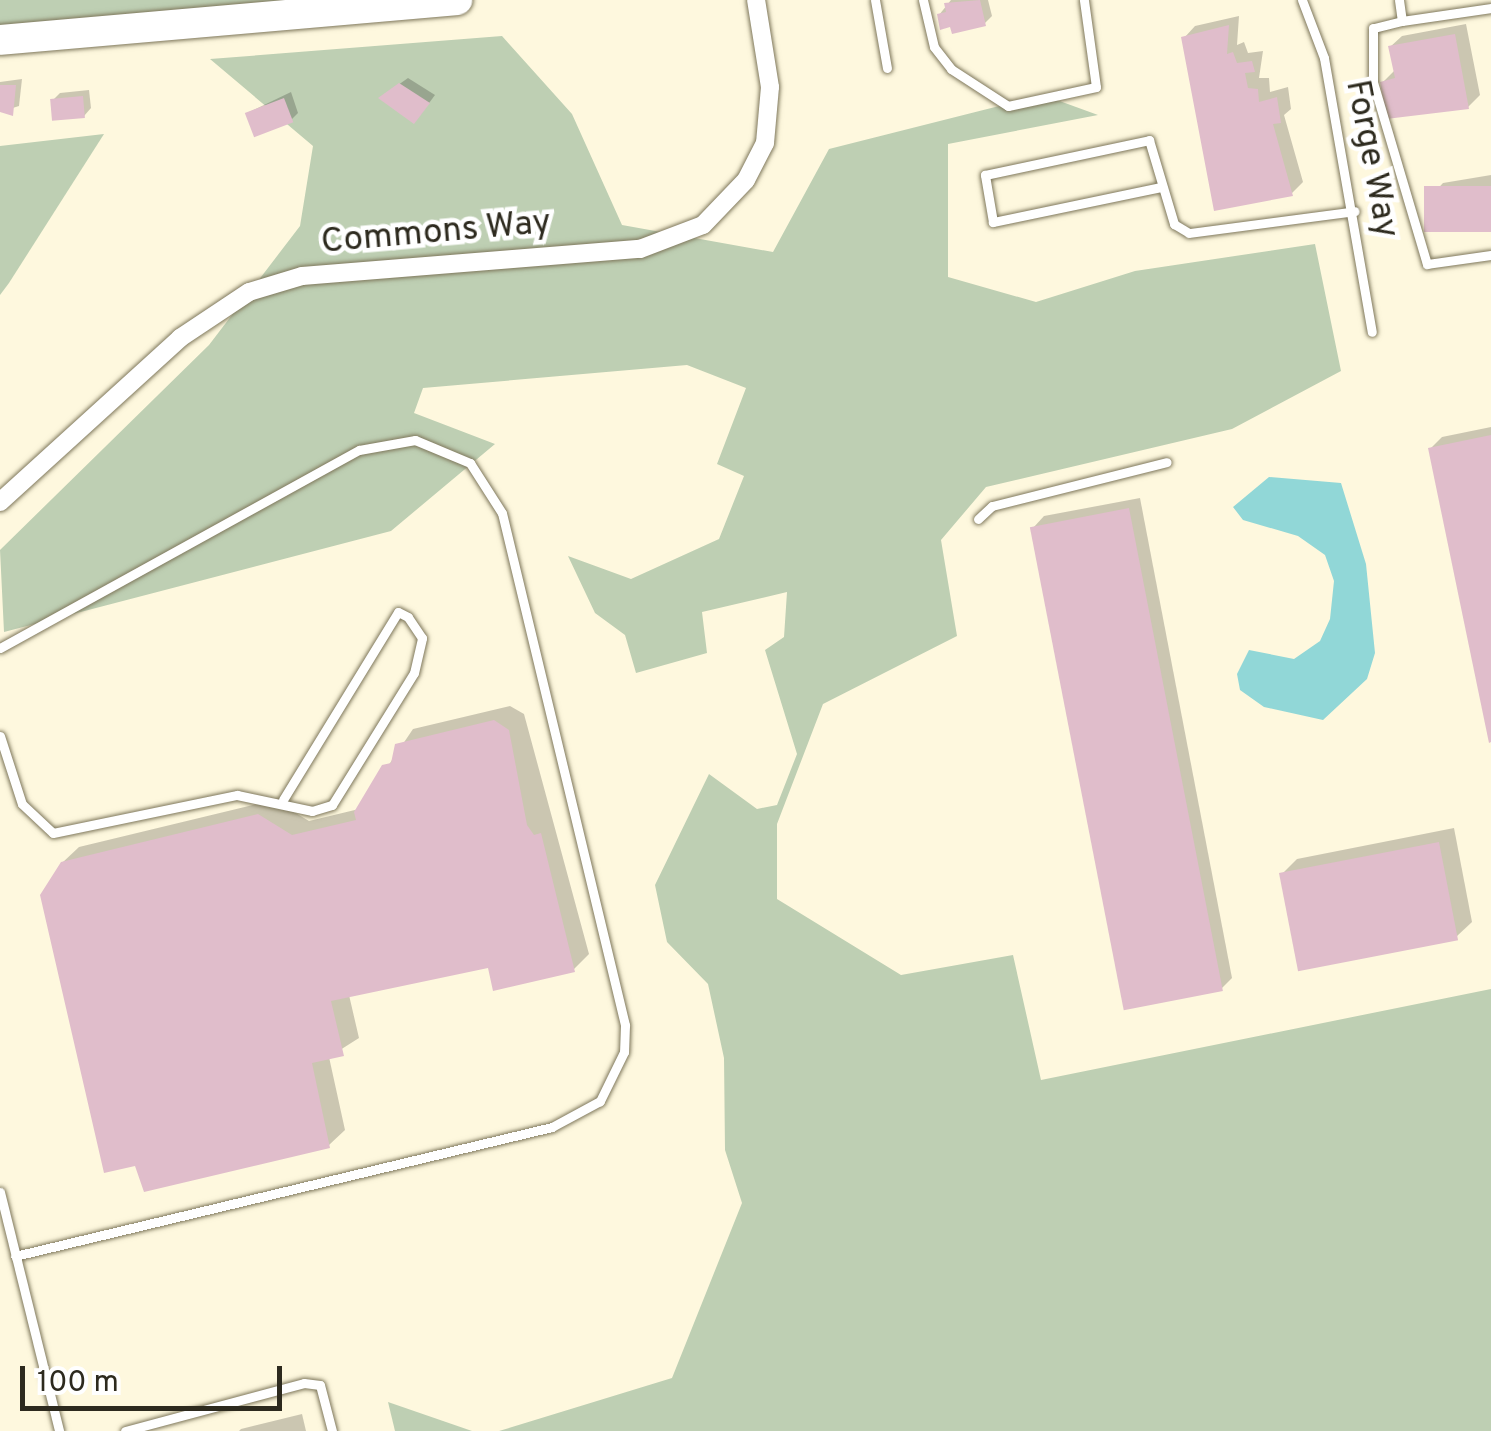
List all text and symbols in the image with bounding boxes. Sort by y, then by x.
street label: Forge Way [1335,76,1407,242]
street label: Commons Way [319,202,553,264]
scale bar [25,1346,288,1408]
text: 100 m [37,1365,119,1402]

